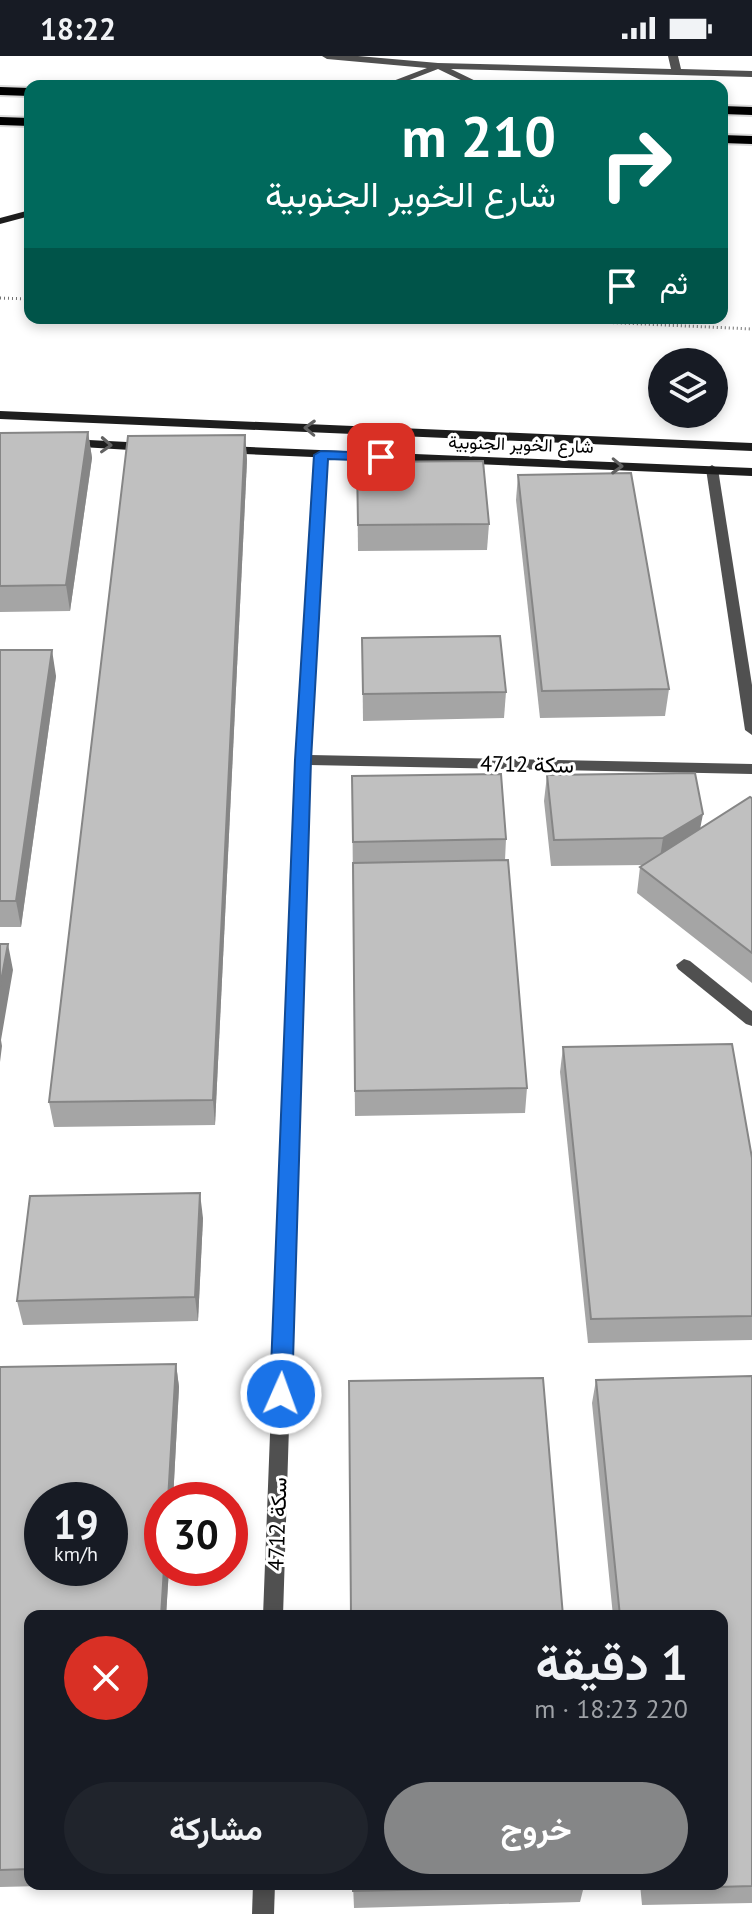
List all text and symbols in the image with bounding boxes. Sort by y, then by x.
text: 18:22 [40,9,116,48]
text: 210 m [401,100,556,172]
icon: right [584,112,688,216]
text: شارع الخوير الجنوبية [265,170,556,217]
text: ثم [660,263,688,302]
icon: arrive [600,264,644,308]
map controls [648,348,728,428]
button: layers [648,348,728,428]
one-way arrow [303,420,316,437]
pin [347,423,415,491]
street label: شارع الخوير الجنوبية [448,430,594,459]
icon: arrive [359,435,403,479]
one-way arrow [100,436,113,453]
one-way arrow [611,457,624,474]
street label: سكة 4712 [480,749,574,779]
position arrow [239,1352,323,1436]
street label: سكة 4712 [261,1477,293,1571]
speed limit sign: 30 [144,1482,248,1586]
text: 19 [53,1498,99,1550]
text: km/h [54,1541,98,1567]
text: 1 دقيقة [535,1631,688,1693]
button: close [64,1636,148,1720]
text: 220 m · 18:23 [534,1692,688,1725]
button: مشاركة [64,1782,368,1874]
button: خروج [384,1782,688,1874]

